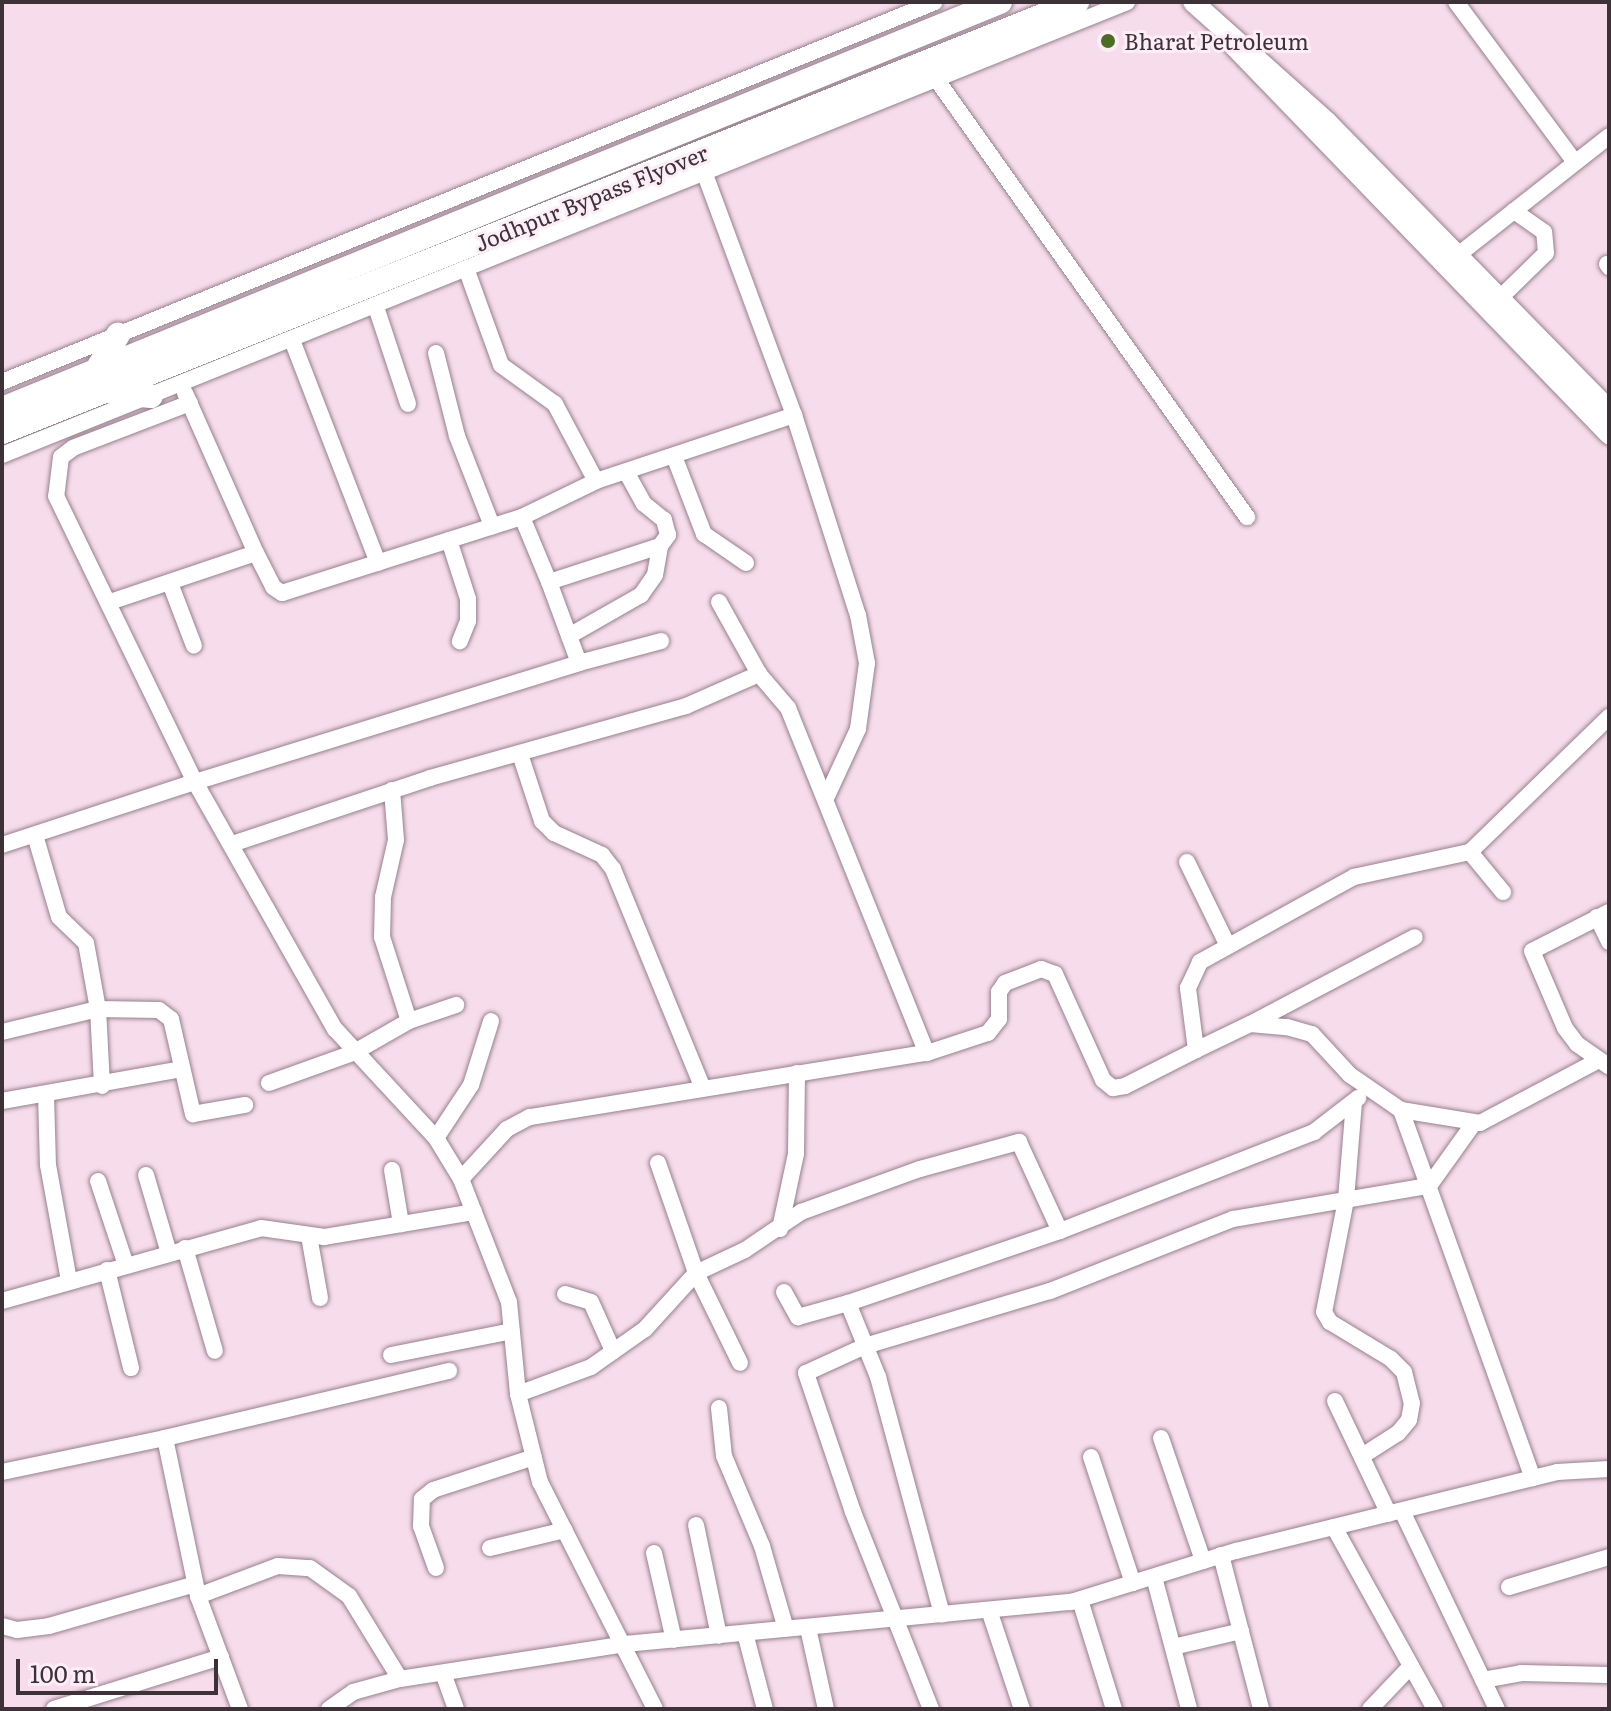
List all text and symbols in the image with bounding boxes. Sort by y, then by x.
place label: Bharat Petroleum [1124,28,1309,54]
marker: Bharat Petroleum [1099,32,1117,50]
street label: Jodhpur Bypass Flyover [471,138,711,256]
scale bar [20,1643,222,1693]
text: 100 m [30,1655,96,1690]

